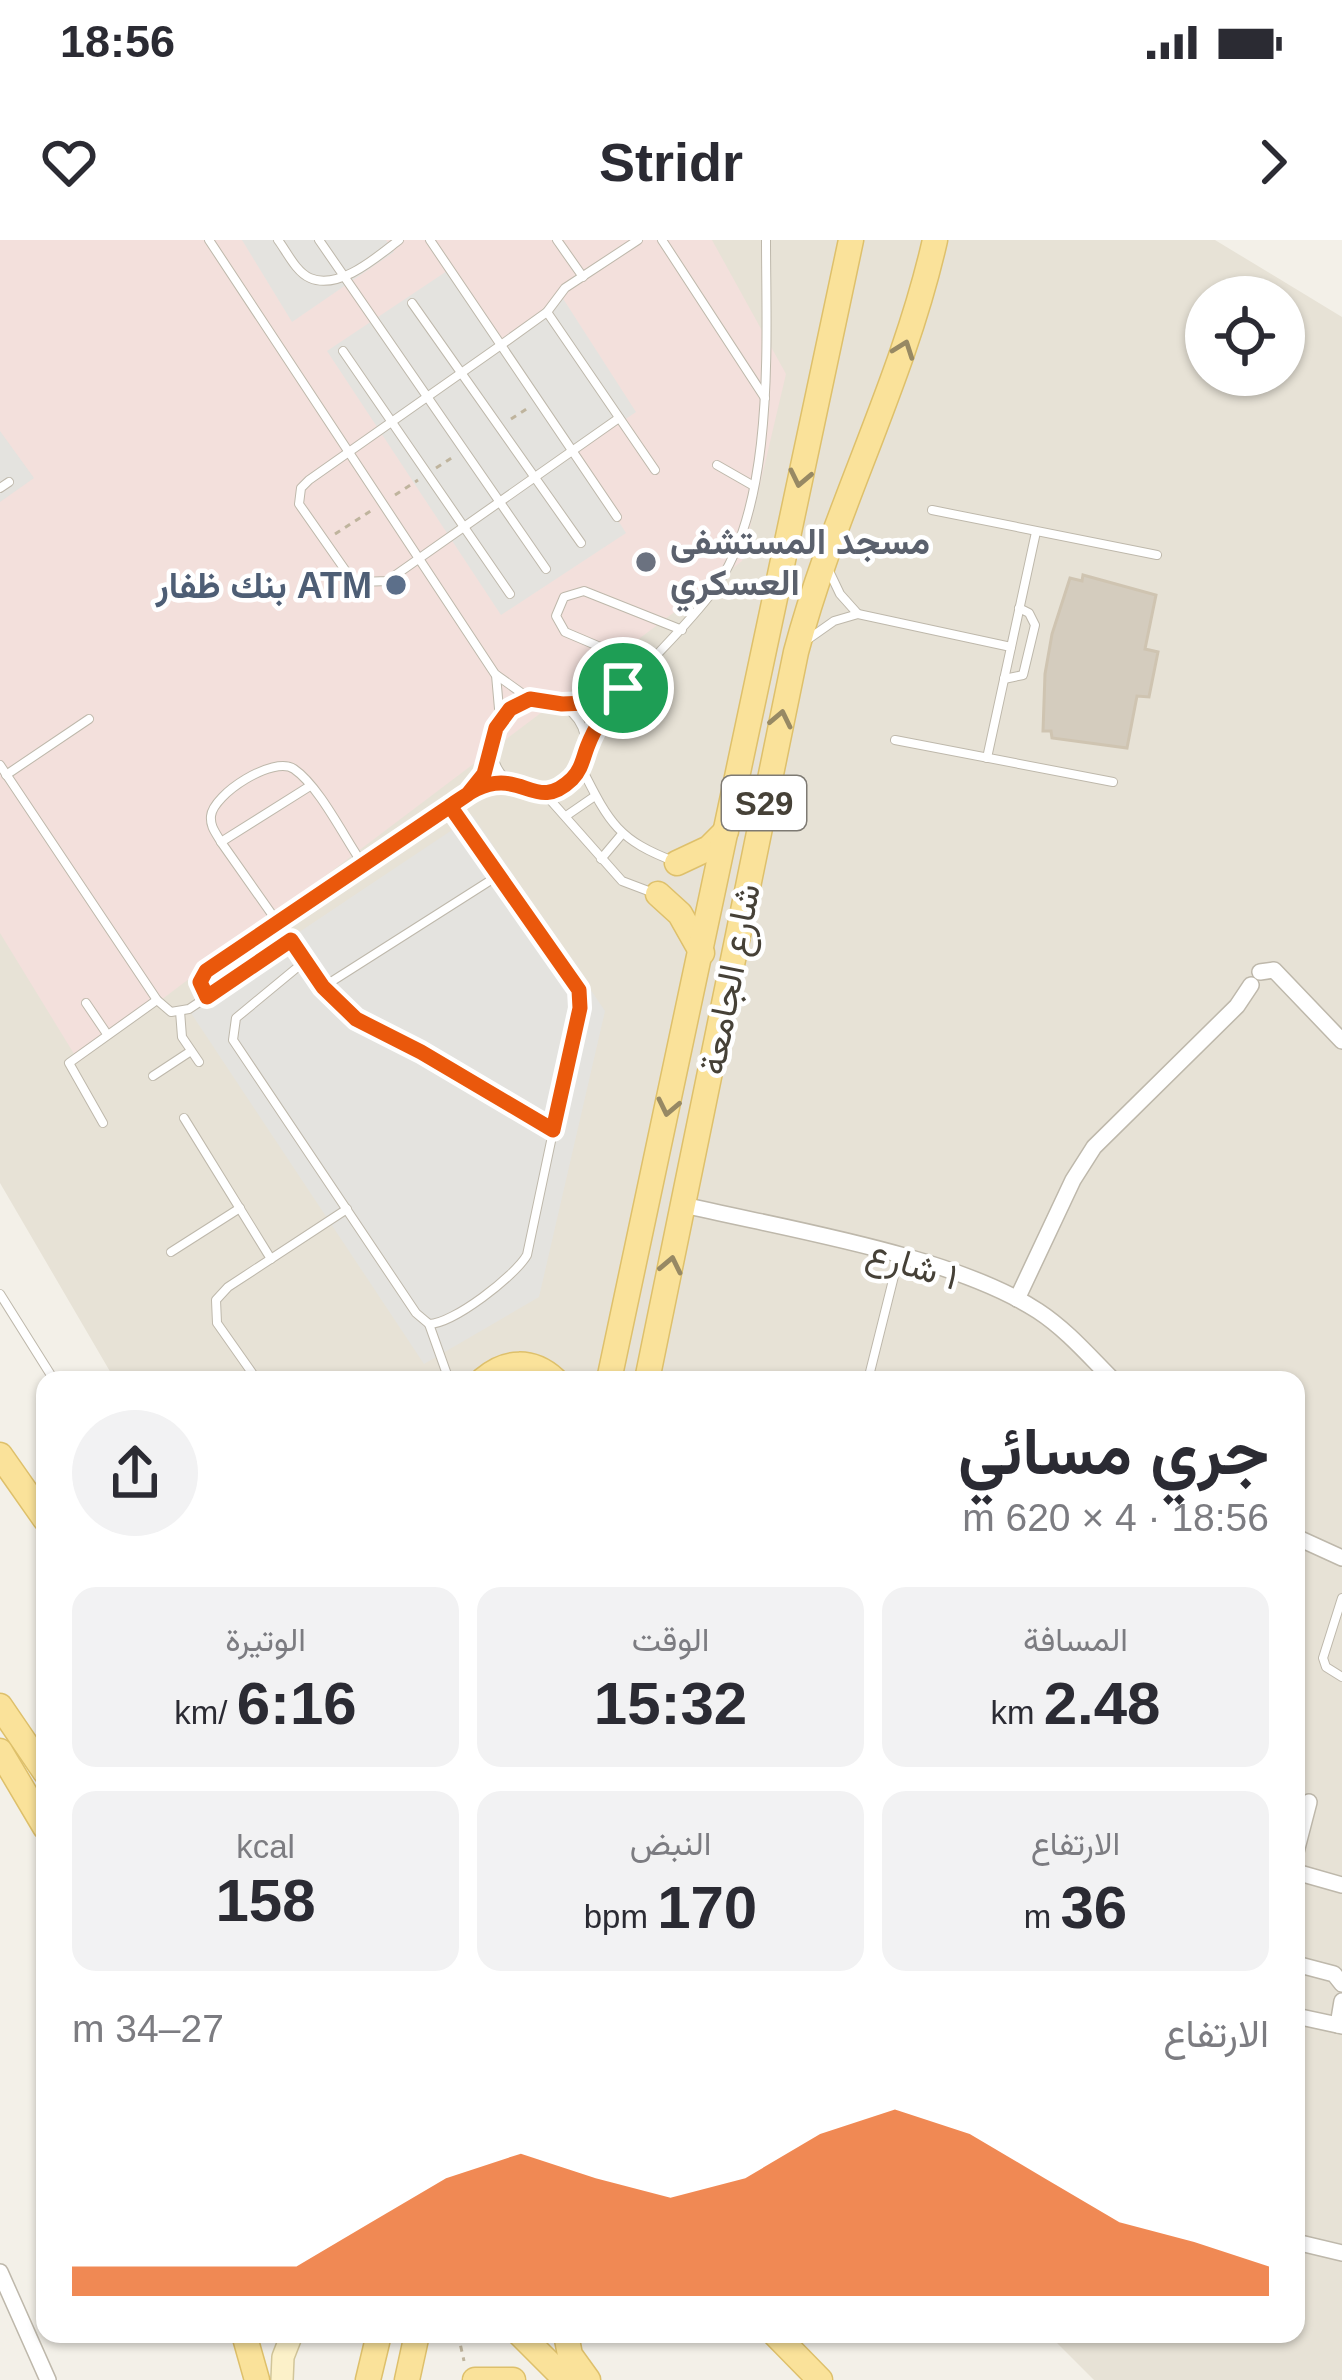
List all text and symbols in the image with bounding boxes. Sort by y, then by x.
text: 18:56 [60,16,175,67]
icon: heart [36,129,102,195]
icon: forward [1240,129,1306,195]
text: Stridr [599,132,743,192]
map controls [1185,276,1305,396]
button: locate [1185,276,1305,396]
one-way arrow [889,340,914,361]
one-way arrow [788,467,814,487]
place label: مسجد المستشفى العسكري [670,521,930,612]
marker: مسجد المستشفى العسكري [633,549,659,575]
place label: بنك ظفار ATM [155,565,372,608]
marker: بنك ظفار ATM [383,572,409,598]
pin [572,637,674,739]
icon: arrive [590,655,656,721]
one-way arrow [768,709,793,729]
road number: S29 [722,776,806,830]
street label: شارع الجامعة [691,880,772,1079]
one-way arrow [657,1096,682,1116]
street label: ١ شارع [861,1231,963,1301]
one-way arrow [657,1256,683,1276]
button: share [72,1410,198,1536]
text: جري مسائي [958,1414,1269,1488]
text: 18:56 · 4 × 620 m [962,1496,1269,1539]
text: الوتيرة [225,1621,306,1658]
text: الوقت [632,1621,709,1658]
text: المسافة [1023,1621,1128,1658]
text: 6:16 [237,1670,357,1737]
text: 15:32 [594,1670,747,1737]
text: 2.48 [1044,1670,1160,1737]
text: /km [174,1694,237,1731]
text: km [991,1694,1044,1731]
text: النبض [630,1825,711,1862]
text: الارتفاع [1031,1825,1120,1862]
text: kcal [236,1828,295,1865]
text: 158 [215,1867,316,1934]
text: 170 [657,1874,757,1941]
text: 36 [1060,1874,1127,1941]
text: bpm [584,1898,657,1935]
text: m [1024,1898,1060,1935]
text: 27–34 m [72,2007,224,2050]
text: الارتفاع [1163,2012,1269,2055]

